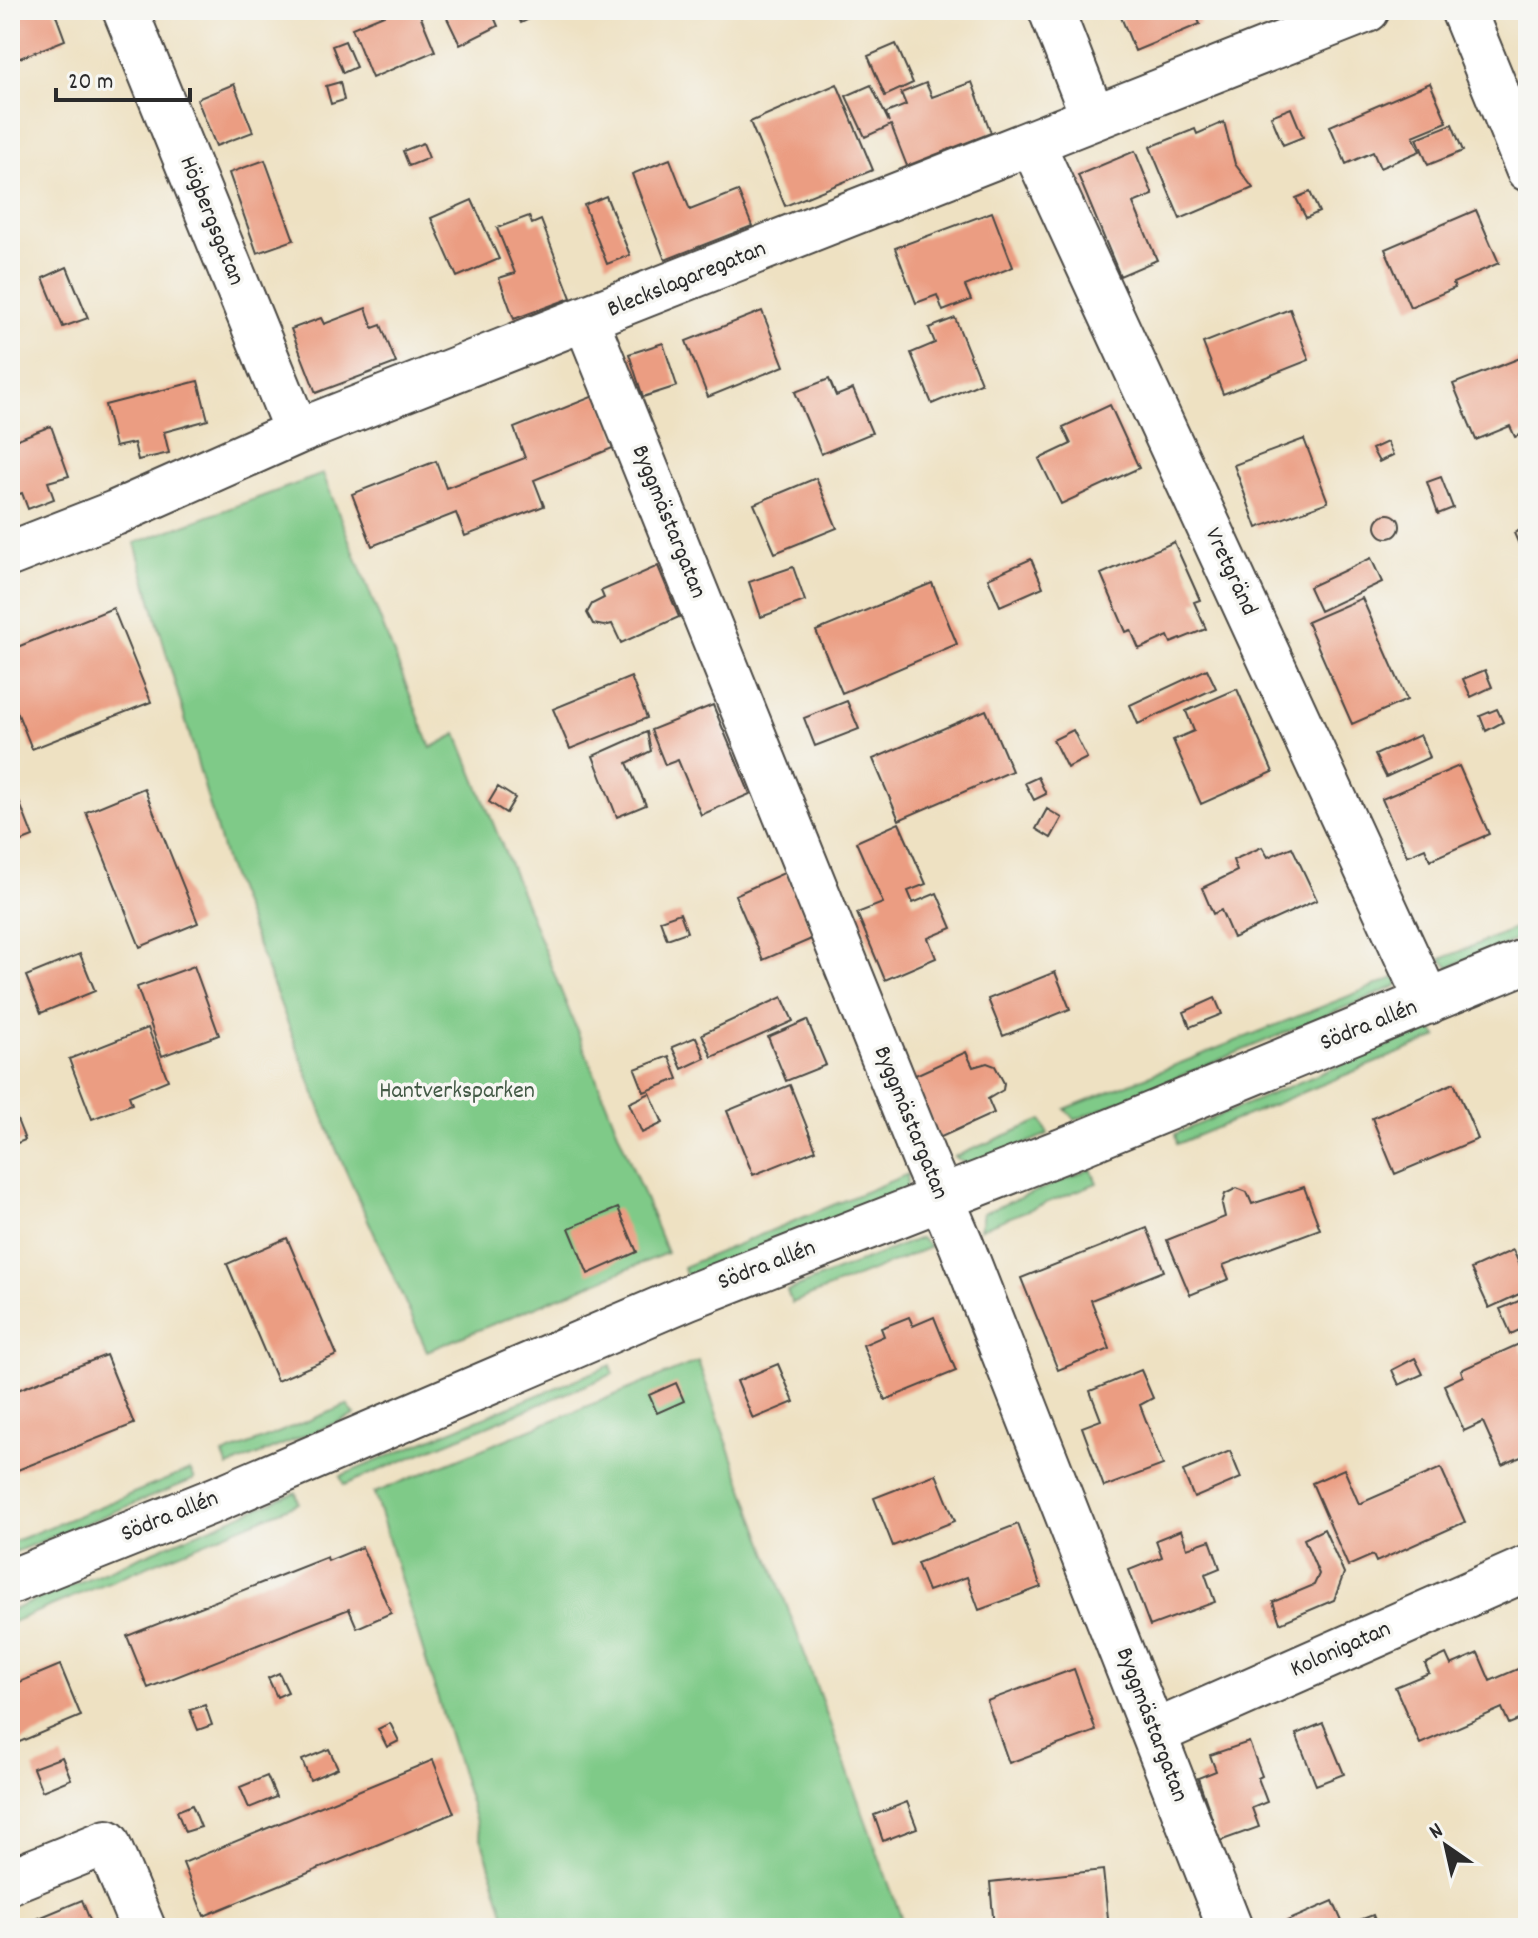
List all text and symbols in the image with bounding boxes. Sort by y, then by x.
scale bar [56,52,190,102]
text: 20 m [68,66,114,100]
street label: Högbergsgatan [170,151,252,291]
street label: Bleckslagaregatan [603,233,771,327]
street label: Byggmästargatan [622,440,714,604]
street label: Vretgränd [1195,522,1265,622]
street label: Södra allén [1315,991,1423,1061]
street label: Byggmästargatan [864,1041,956,1205]
park label: Hantverksparken [379,1075,535,1109]
street label: Södra allén [713,1232,821,1300]
street label: Södra allén [116,1482,224,1552]
street label: Kolonigatan [1285,1613,1397,1687]
street label: Byggmästargatan [1106,1643,1196,1807]
north arrow [1406,1806,1486,1886]
text: N [1424,1816,1450,1848]

